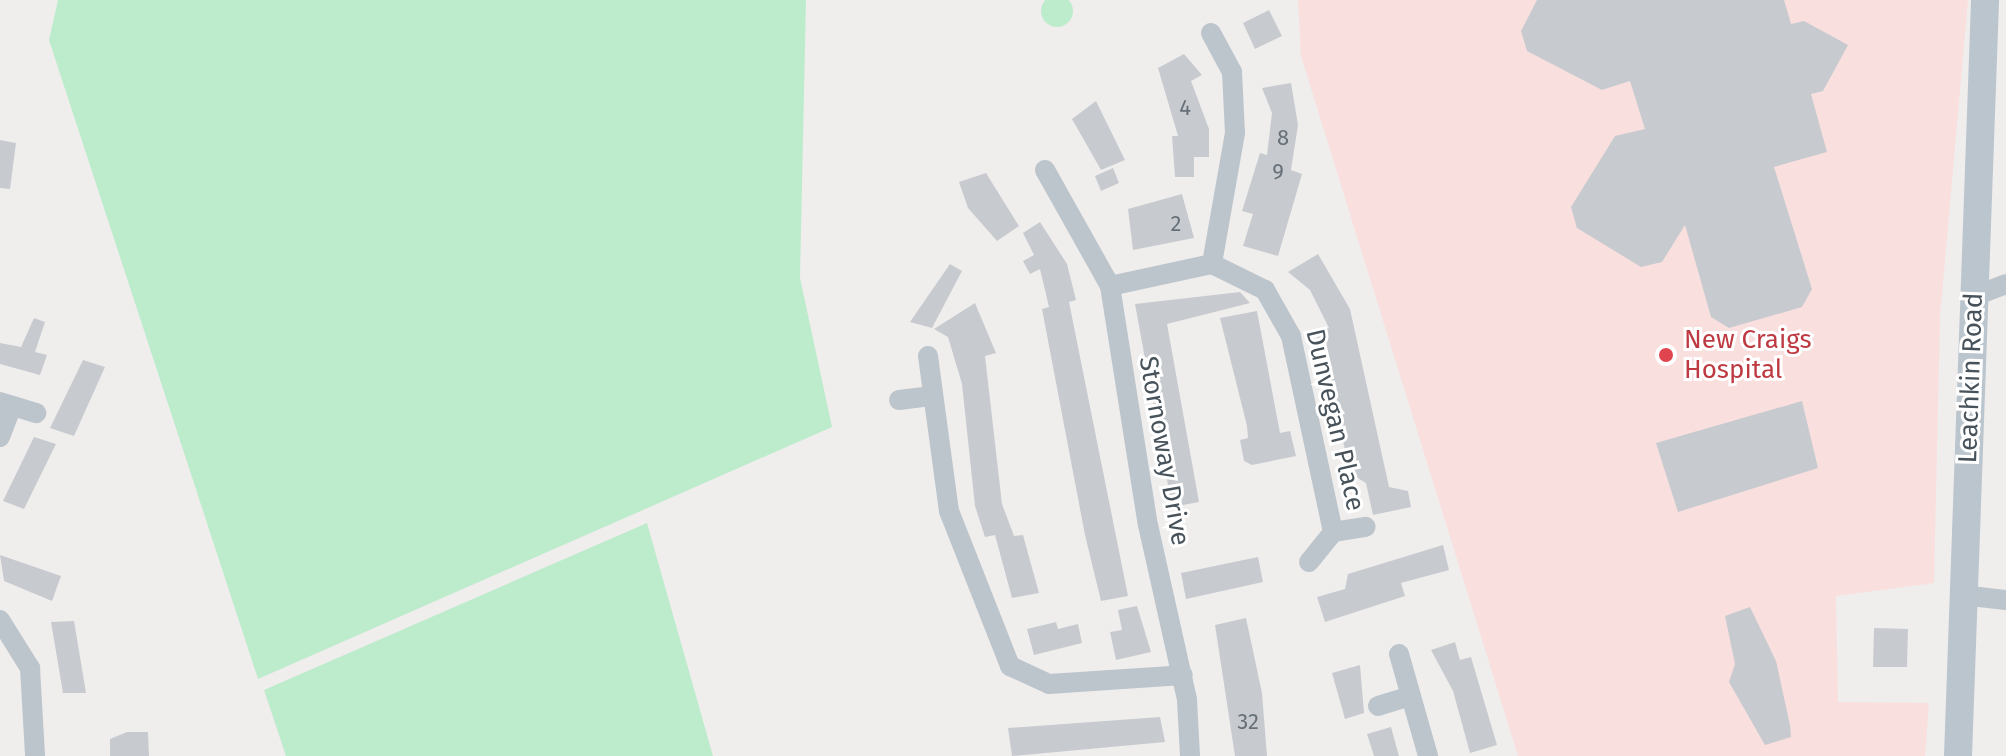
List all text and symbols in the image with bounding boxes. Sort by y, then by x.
house number: 4 [1179,95,1191,121]
house number: 8 [1277,125,1289,151]
house number: 9 [1272,159,1284,185]
house number: 2 [1171,211,1181,237]
street label: Leachkin Road [1952,292,1990,464]
place label: New Craigs Hospital [1684,324,1812,386]
street label: Dunvegan Place [1299,326,1371,514]
marker: New Craigs Hospital [1655,344,1677,366]
street label: Stornoway Drive [1132,354,1196,548]
house number: 32 [1237,709,1259,735]

